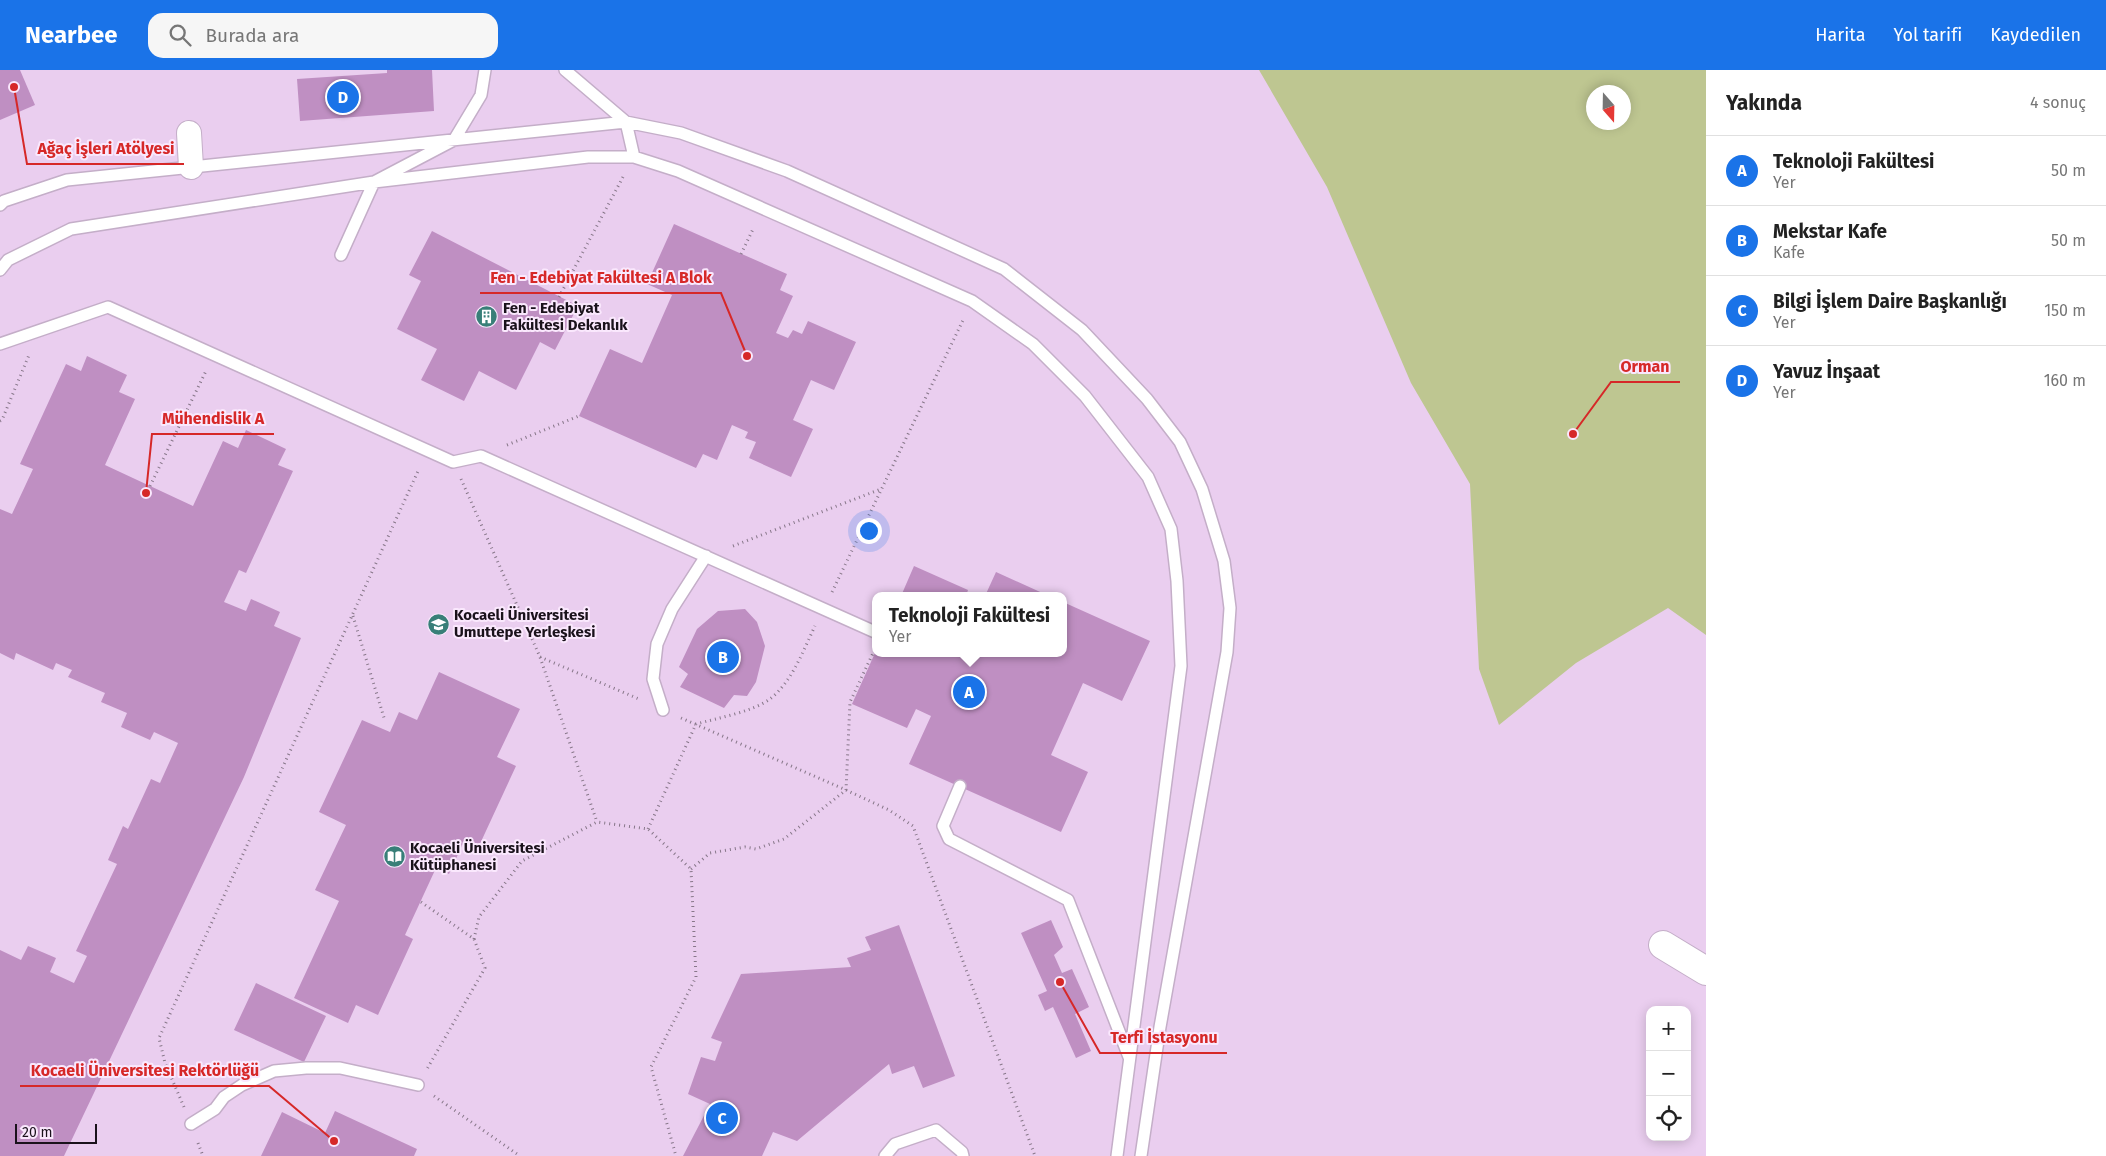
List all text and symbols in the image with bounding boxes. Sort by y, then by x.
search box [148,13,498,58]
text: Nearbee [25,21,118,49]
icon: search [166,21,194,49]
text: Burada ara [206,24,299,47]
text: Harita [1815,24,1866,46]
text: Yol tarifi [1894,24,1962,46]
text: Kaydedilen [1990,24,2081,46]
pin: D [327,78,359,116]
north arrow [1586,85,1631,130]
text: Yakında [1726,90,1802,116]
text: 4 sonuç [2030,93,2086,112]
callout: Ağaç İşleri Atölyesi [27,133,184,164]
text: Ağaç İşleri Atölyesi [36,139,175,159]
text: Teknoloji Fakültesi [1773,150,1934,173]
text: A [1737,161,1747,180]
text: 50 m [2051,161,2086,180]
text: Yer [1773,173,1796,192]
text: Mekstar Kafe [1773,220,1887,243]
text: B [1737,231,1747,250]
text: 50 m [2051,231,2086,250]
text: Kafe [1773,243,1805,262]
callout: Fen - Edebiyat Fakültesi A Blok [480,262,721,293]
text: Fen - Edebiyat Fakültesi A Blok [490,268,712,287]
text: Bilgi İşlem Daire Başkanlığı [1773,290,2007,313]
place label: Fen - Edebiyat Fakültesi Dekanlık [503,299,628,334]
text: C [1737,301,1747,320]
text: 150 m [2044,301,2086,320]
building icon: Fen - Edebiyat Fakültesi Dekanlık [475,305,499,329]
text: Yer [1773,313,1796,332]
callout: Orman [1611,351,1680,382]
text: Orman [1621,357,1670,376]
text: Yavuz İnşaat [1773,360,1880,383]
text: D [1737,371,1747,390]
text: 160 m [2044,371,2086,390]
text: Yer [1773,383,1796,402]
callout: Mühendislik A [152,403,274,434]
text: Mühendislik A [162,409,265,428]
your location [856,518,882,544]
popup [872,592,1067,657]
text: Teknoloji Fakültesi [889,604,1050,627]
place label: Kocaeli Üniversitesi Umuttepe Yerleşkesi [454,606,595,642]
school or university icon: Kocaeli Üniversitesi Umuttepe Yerleşkesi [426,612,450,636]
text: Yer [889,627,912,646]
pin: B [707,638,739,676]
pin: A [953,673,985,711]
place label: Kocaeli Üniversitesi Kütüphanesi [410,839,545,874]
library icon: Kocaeli Üniversitesi Kütüphanesi [382,845,406,869]
map controls [1646,1006,1691,1141]
button: + [1646,1006,1691,1051]
callout: Terfi İstasyonu [1100,1022,1227,1053]
text: Terfi İstasyonu [1110,1028,1218,1047]
button: − [1646,1051,1691,1096]
callout: Kocaeli Üniversitesi Rektörlüğü [20,1055,269,1086]
text: Kocaeli Üniversitesi Rektörlüğü [31,1060,259,1080]
button: locate [1646,1096,1691,1141]
pin: C [706,1099,738,1137]
scale bar [15,1121,98,1144]
text: 20 m [22,1124,52,1141]

